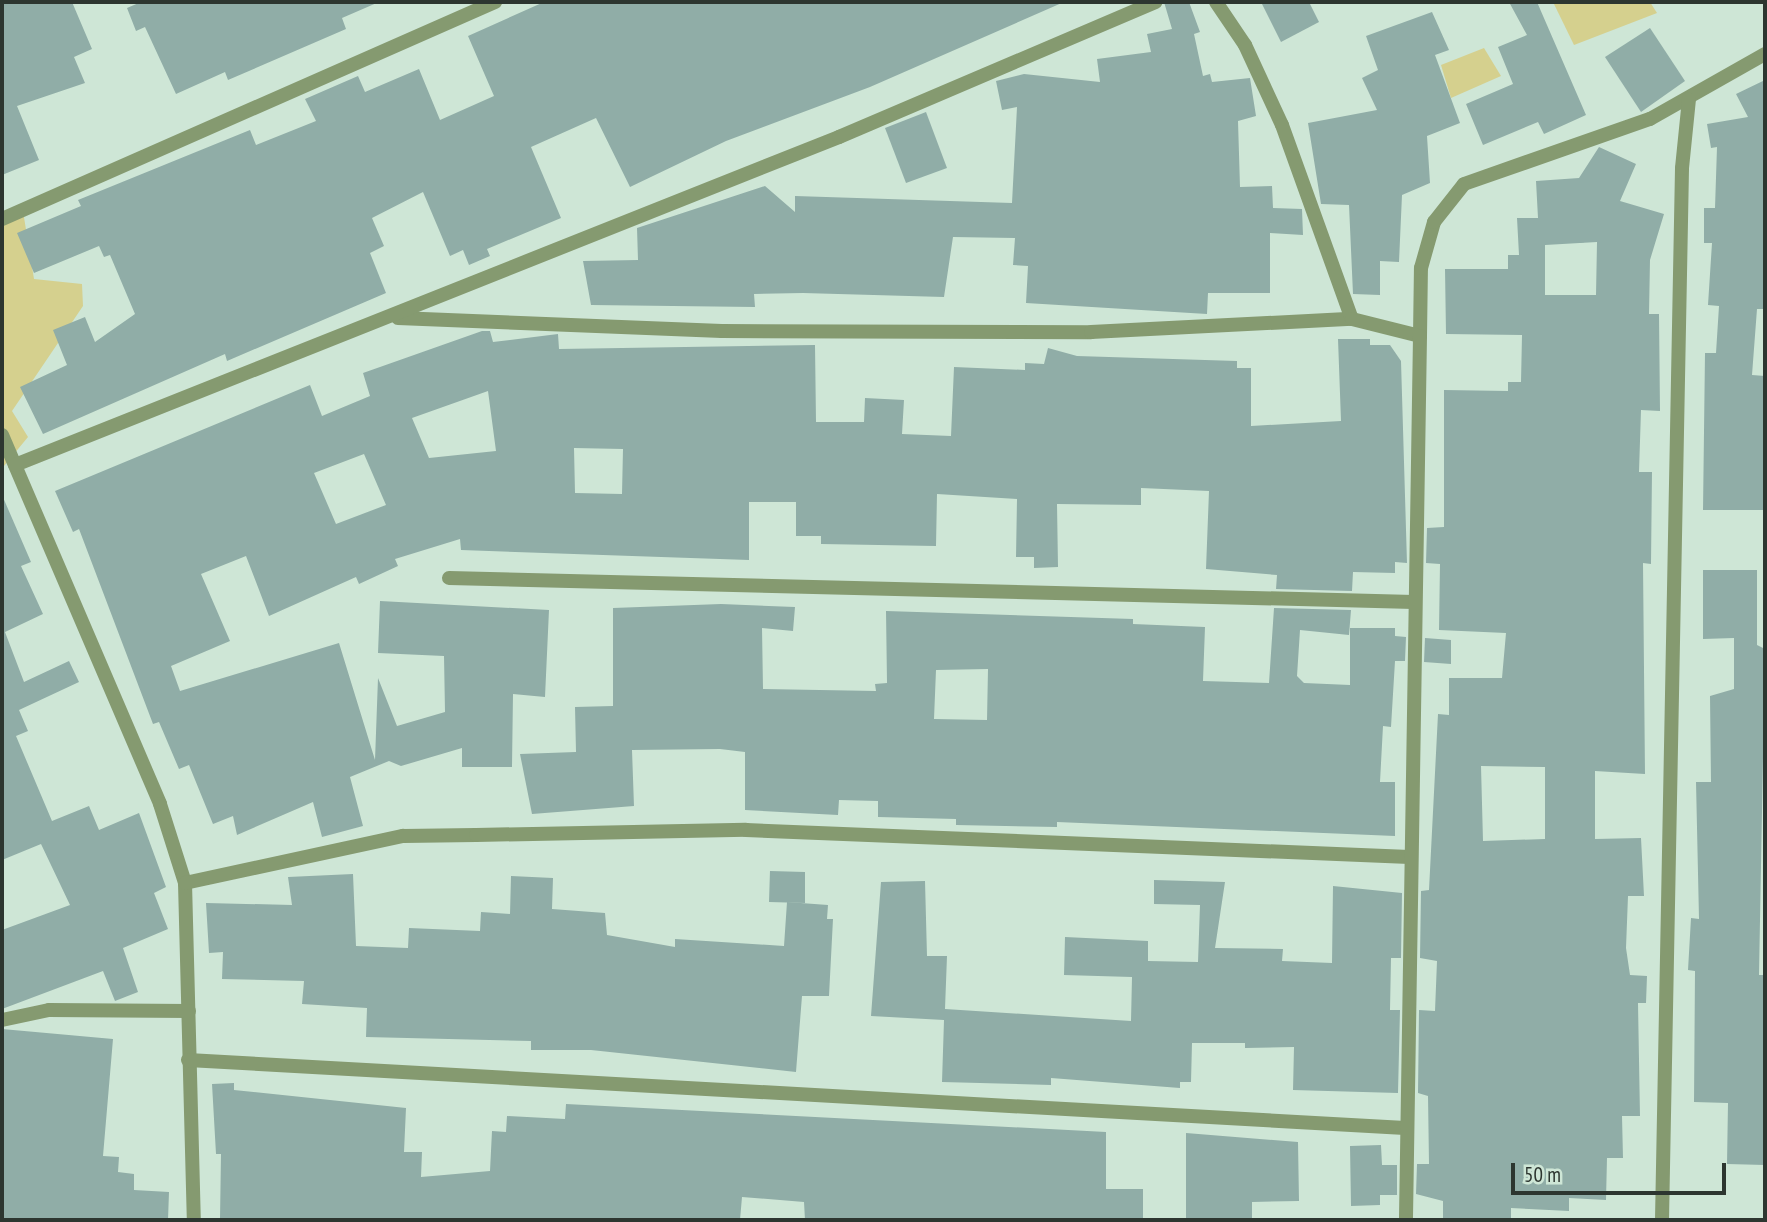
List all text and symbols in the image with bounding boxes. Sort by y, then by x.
scale bar [1515,1148,1730,1192]
text: 50 m [1524,1161,1561,1188]

